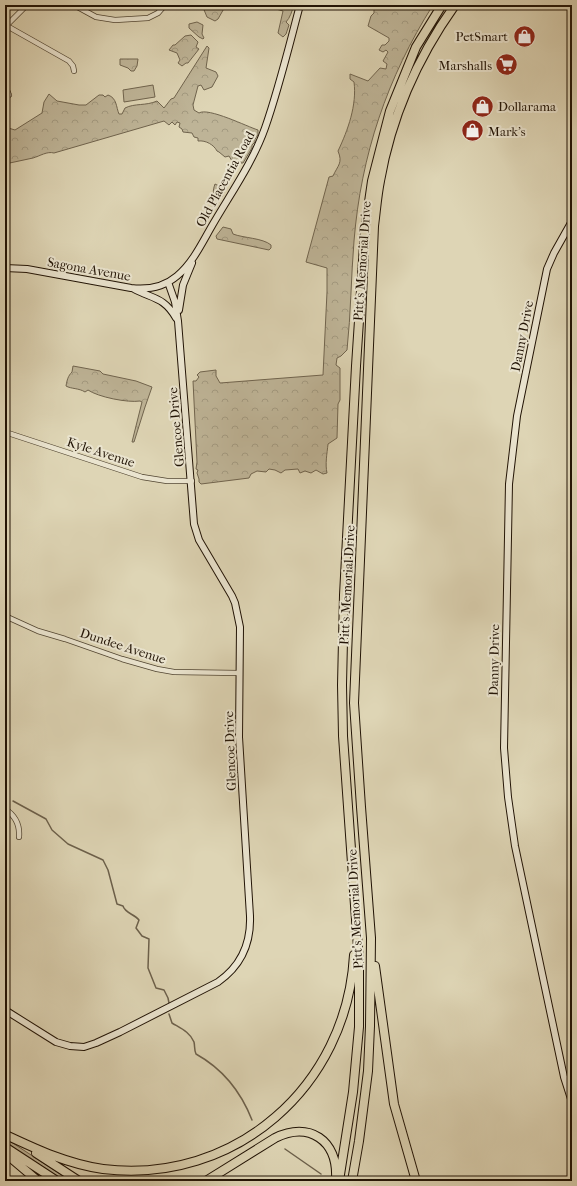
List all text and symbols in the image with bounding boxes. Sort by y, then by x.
shop icon: PetSmart [511,23,537,49]
place label: PetSmart [456,29,508,44]
supermarket icon: Marshalls [494,52,520,78]
place label: Marshalls [439,58,492,73]
shop icon: Dollarama [470,93,496,119]
place label: Dollarama [498,99,557,114]
shop icon: Mark's [460,118,486,144]
place label: Mark's [488,124,526,139]
street label: Old Placentia Road [193,128,258,229]
street label: Pitt's Memorial Drive [350,200,374,321]
street label: Sagona Avenue [46,254,132,284]
street label: Danny Drive [508,299,536,373]
street label: Glencoe Drive [165,386,187,467]
street label: Kyle Avenue [65,434,137,470]
street label: Pitt's Memorial Drive [336,524,358,645]
street label: Danny Drive [486,623,502,696]
street label: Dundee Avenue [78,625,168,667]
street label: Glencoe Drive [221,710,239,791]
street label: Pitt's Memorial Drive [344,848,366,969]

